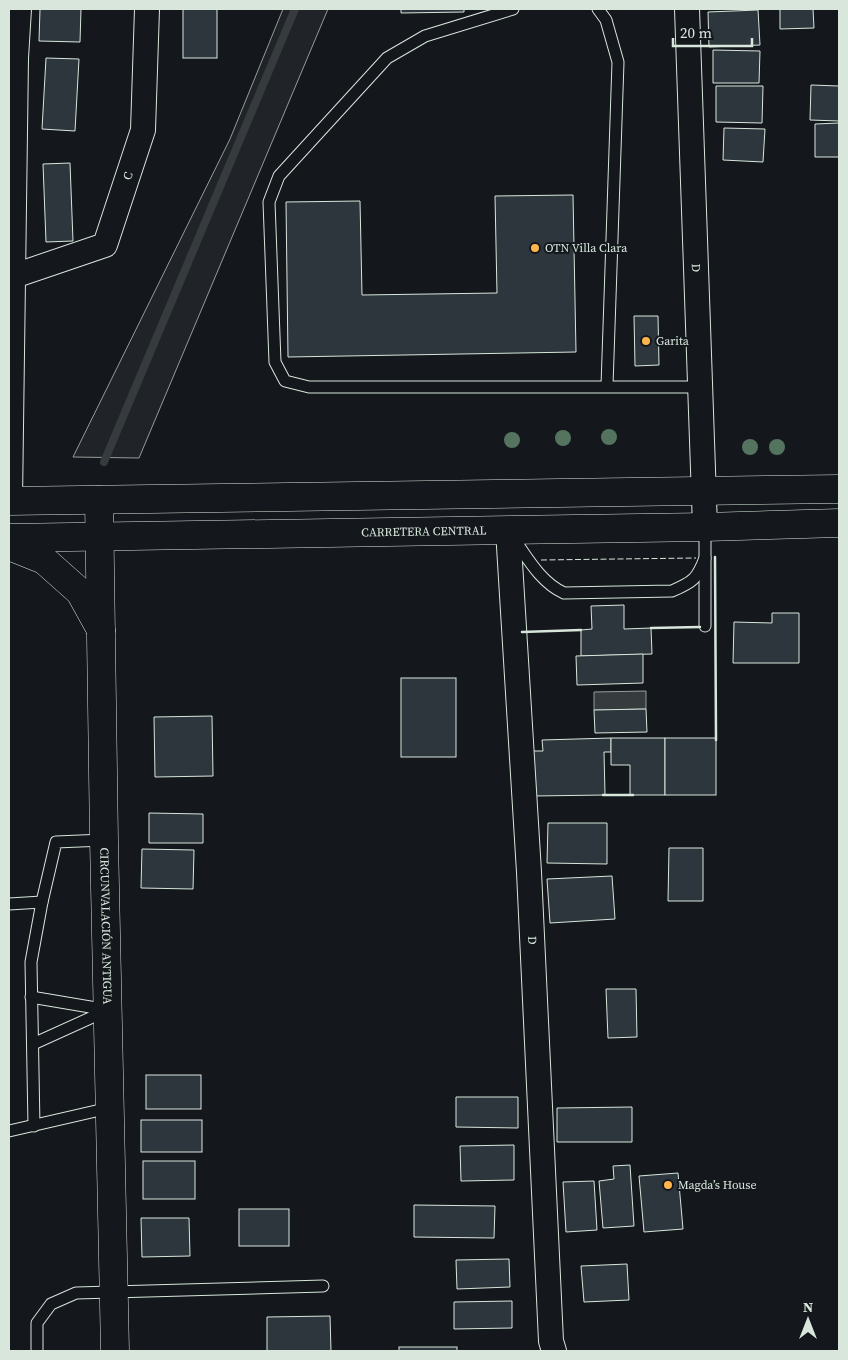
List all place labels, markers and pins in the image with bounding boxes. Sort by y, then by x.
place label: OTN Villa Clara [545,240,628,256]
marker: OTN Villa Clara [529,242,541,254]
place label: Garita [656,333,690,349]
marker: Garita [640,335,652,347]
place label: Magda’s House [678,1177,757,1193]
marker: Magda’s House [662,1179,674,1191]

